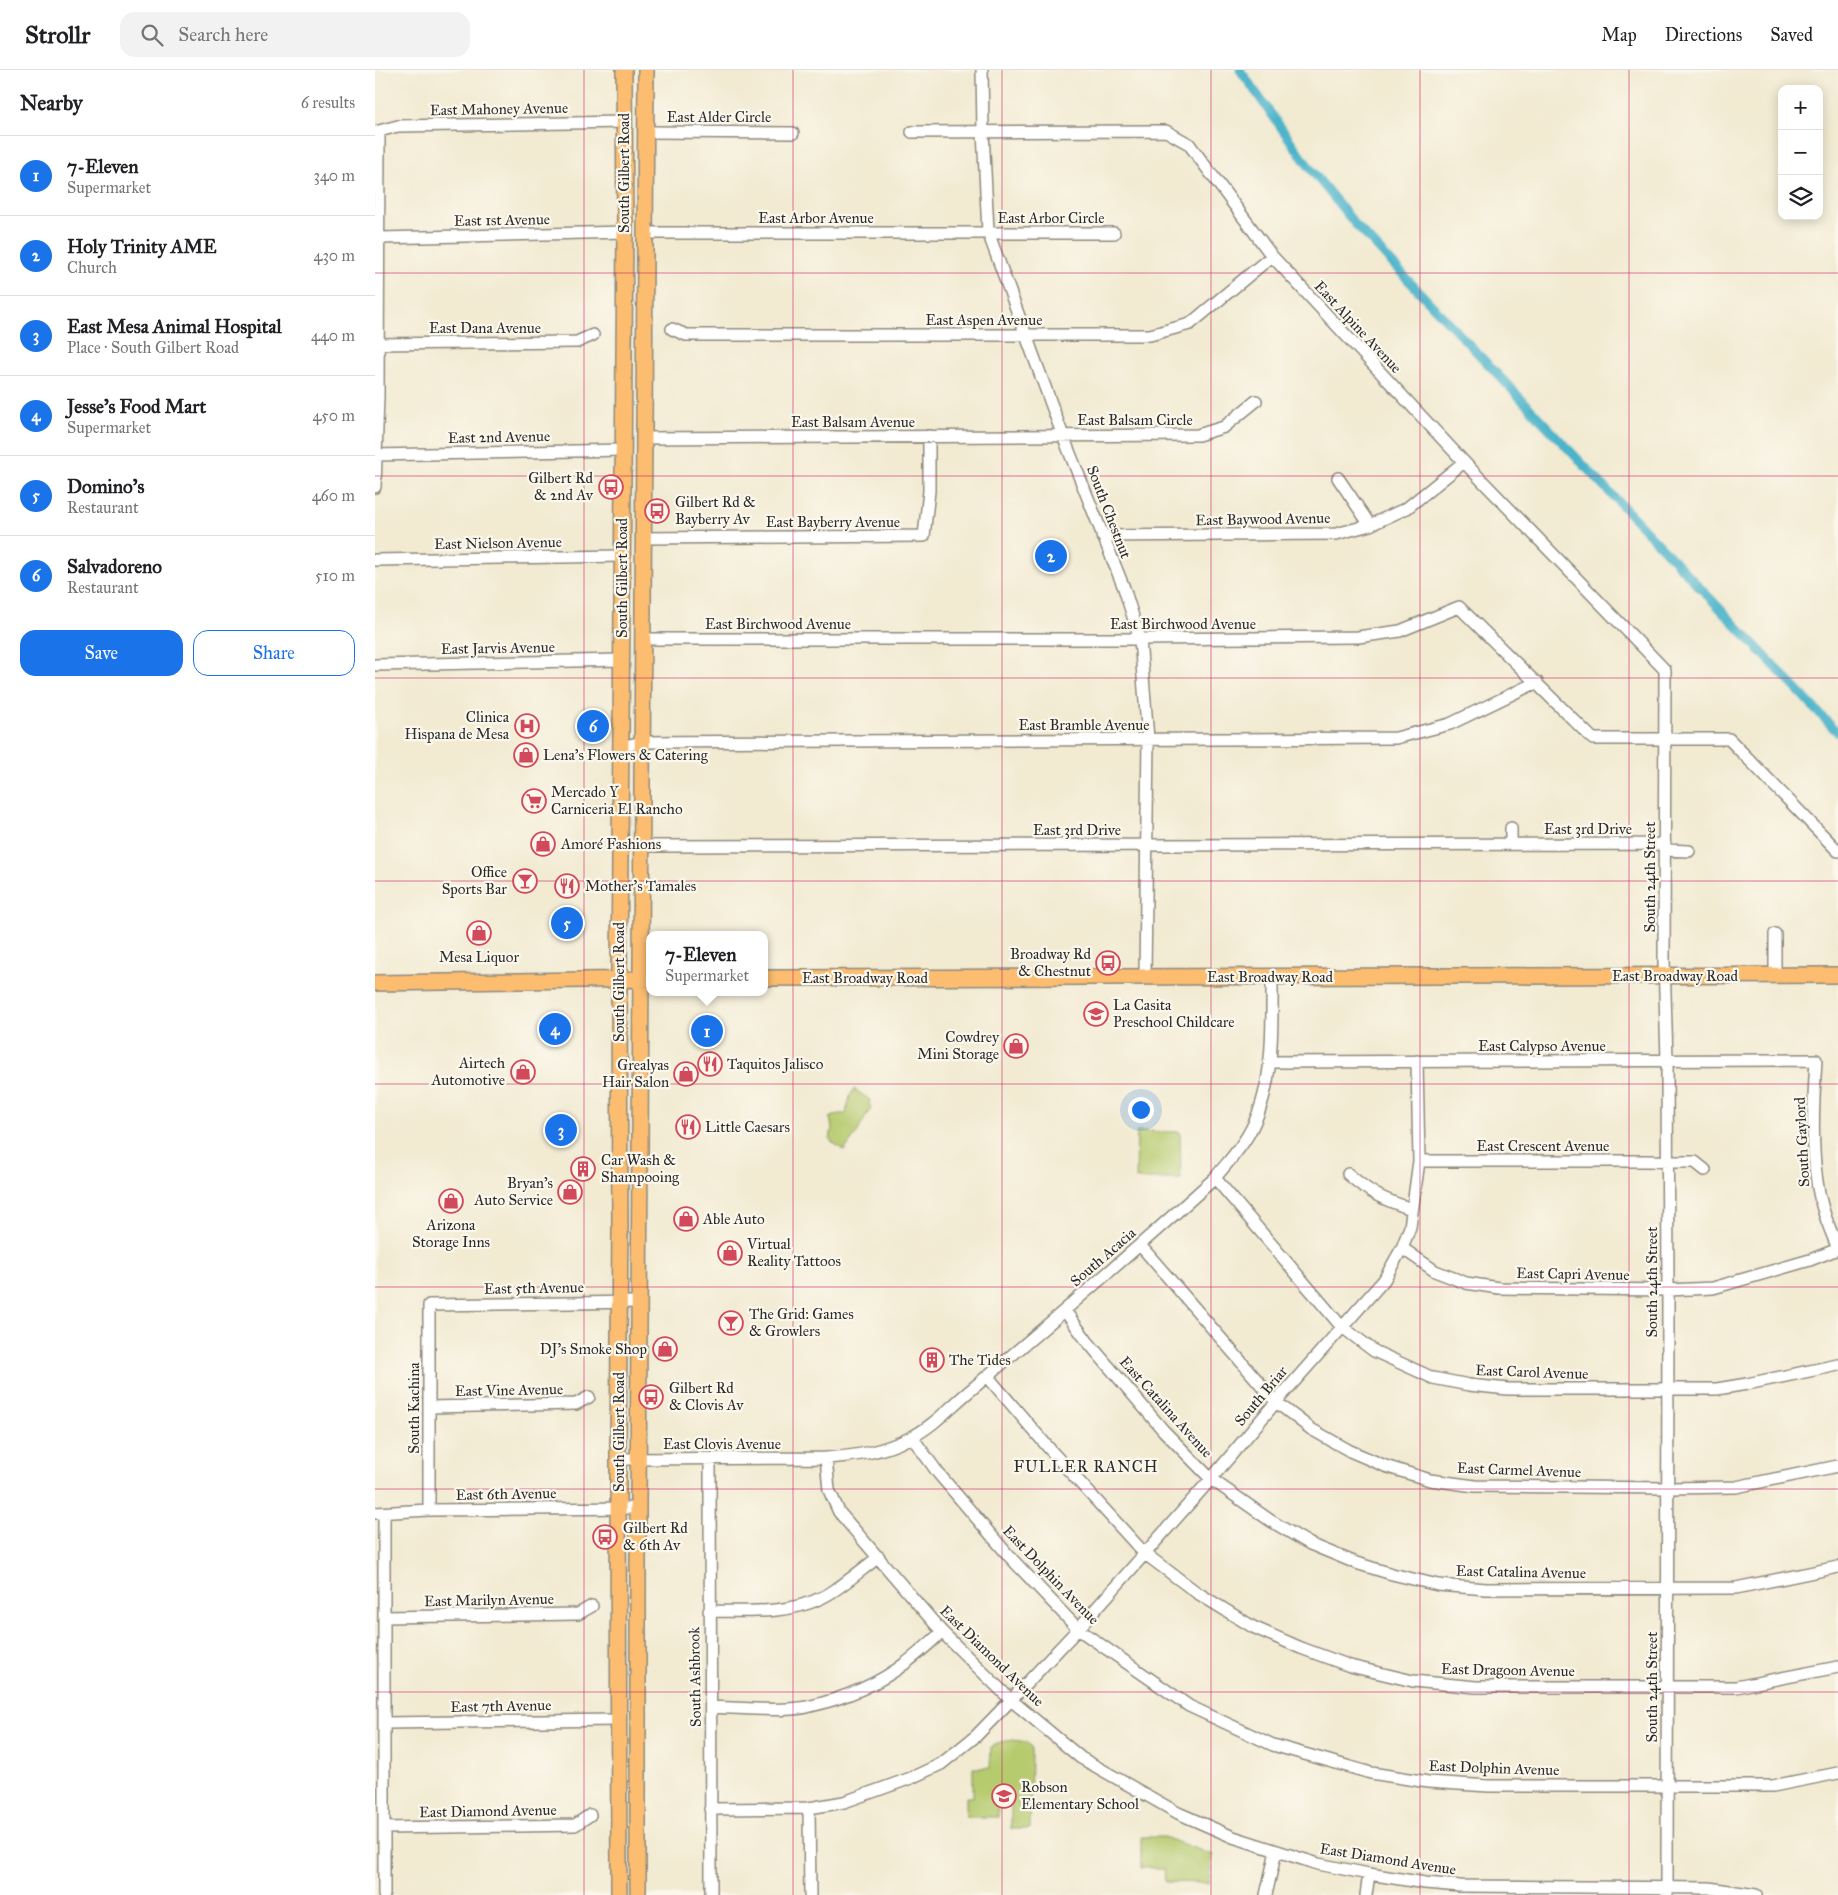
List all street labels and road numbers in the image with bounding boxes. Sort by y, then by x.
street label: East Mahoney Avenue [430,99,568,119]
street label: East Alder Circle [667,108,771,126]
street label: South Gilbert Road [615,113,633,233]
street label: East Arbor Avenue [758,209,874,227]
street label: East Arbor Circle [997,209,1105,227]
street label: East 1st Avenue [454,210,550,230]
street label: East Alpine Avenue [1311,277,1405,377]
street label: East Aspen Avenue [926,311,1042,329]
street label: East Dana Avenue [429,319,541,337]
street label: East Balsam Circle [1077,411,1193,429]
street label: East Balsam Avenue [791,413,915,431]
street label: East 2nd Avenue [448,427,550,447]
street label: South Chestnut [1083,463,1135,562]
street label: East Baywood Avenue [1195,509,1331,529]
street label: East Bayberry Avenue [766,513,900,531]
street label: South Gilbert Road [613,518,631,638]
street label: East Nielson Avenue [434,533,562,553]
street label: East Birchwood Avenue [705,615,851,633]
street label: East Birchwood Avenue [1110,615,1256,633]
street label: East Jarvis Avenue [441,638,555,659]
street label: East Bramble Avenue [1018,716,1150,734]
street label: East 3rd Drive [1544,820,1632,838]
street label: East 3rd Drive [1033,821,1121,839]
street label: South 24th Street [1641,821,1659,933]
street label: South Gilbert Road [610,922,628,1042]
street label: East Broadway Road [1612,967,1739,985]
street label: East Broadway Road [1207,968,1334,986]
street label: East Broadway Road [802,969,929,987]
street label: East Calypso Avenue [1478,1037,1606,1055]
street label: South Gaylord [1791,1096,1813,1187]
street label: East Crescent Avenue [1477,1137,1609,1155]
street label: South Acacia [1067,1223,1140,1290]
street label: South 24th Street [1643,1226,1661,1338]
street label: East Capri Avenue [1516,1264,1630,1284]
street label: East 5th Avenue [484,1278,584,1298]
street label: East Catalina Avenue [1116,1353,1216,1461]
street label: East Carol Avenue [1475,1361,1589,1383]
street label: South Kachina [405,1362,423,1454]
street label: South Briar [1231,1362,1292,1430]
street label: South Gilbert Road [610,1372,628,1492]
street label: East Vine Avenue [455,1380,563,1400]
street label: East Clovis Avenue [663,1435,781,1453]
street label: East Carmel Avenue [1457,1459,1581,1481]
street label: East 6th Avenue [455,1484,557,1504]
street label: East Dolphin Avenue [999,1522,1103,1628]
street label: East Catalina Avenue [1456,1562,1586,1582]
street label: East Marilyn Avenue [424,1590,554,1610]
street label: East Diamond Avenue [936,1602,1048,1710]
street label: South Ashbrook [685,1627,705,1727]
street label: South 24th Street [1643,1631,1661,1743]
street label: East Dragoon Avenue [1441,1660,1575,1680]
street label: East 7th Avenue [450,1696,552,1716]
street label: East Dolphin Avenue [1428,1757,1560,1779]
street label: East Diamond Avenue [419,1801,557,1821]
street label: East Diamond Avenue [1319,1839,1457,1879]

